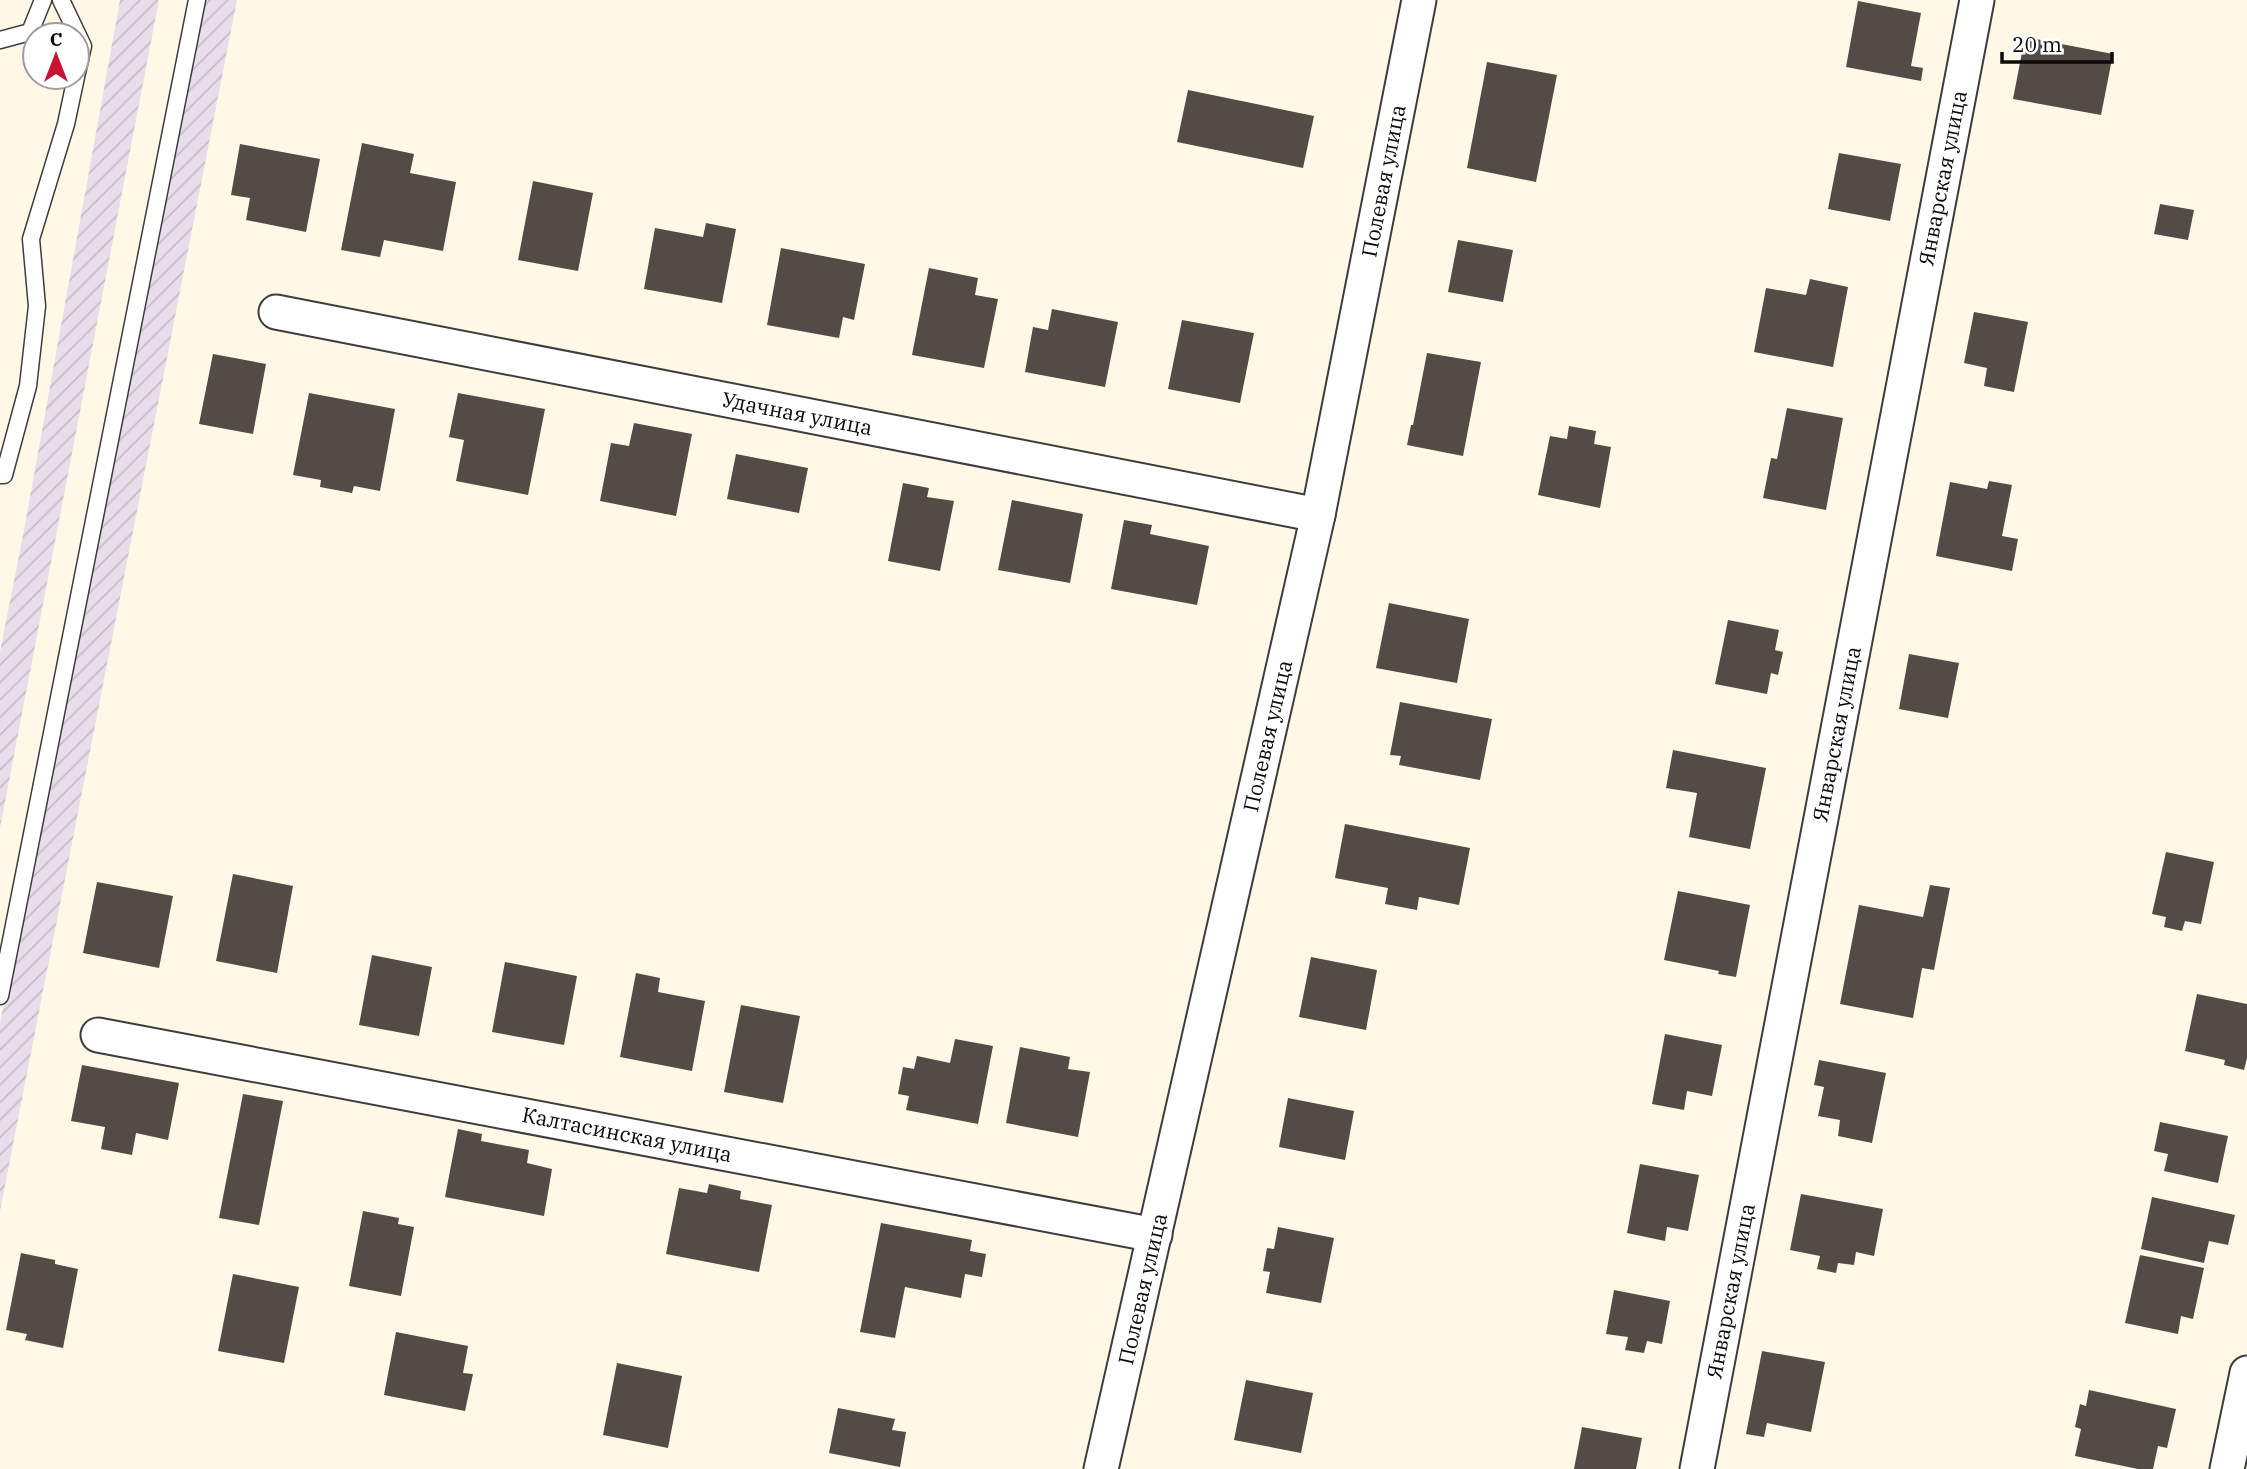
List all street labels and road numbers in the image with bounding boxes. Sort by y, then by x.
street label: Январская улица [1911,88,1973,268]
street label: Полевая улица [1355,102,1412,259]
street label: Удачная улица [720,385,875,441]
street label: Январская улица [1805,644,1867,824]
street label: Полевая улица [1236,657,1298,814]
street label: Калтасинская улица [520,1100,734,1168]
street label: Январская улица [1699,1201,1761,1381]
street label: Полевая улица [1111,1210,1173,1367]

